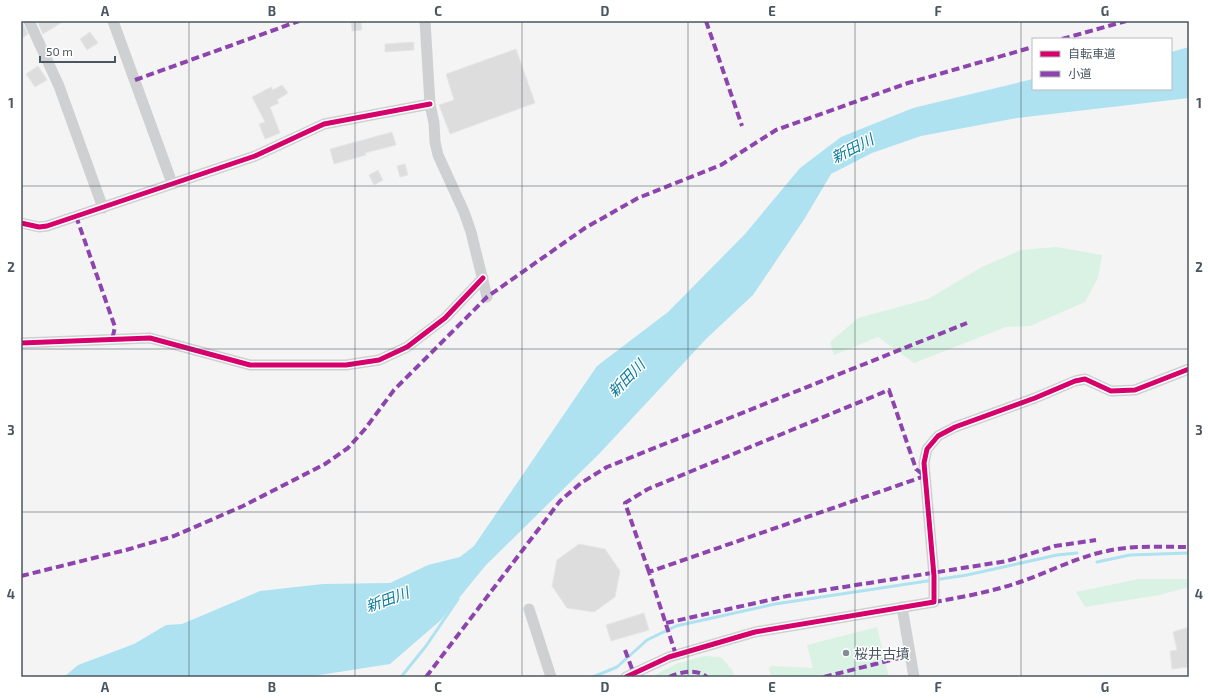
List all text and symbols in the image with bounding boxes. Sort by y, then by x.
text: A [101,3,110,19]
text: B [268,3,276,19]
text: C [434,3,442,19]
text: D [601,3,610,19]
text: E [768,3,776,19]
text: F [934,3,942,19]
text: G [1101,3,1109,19]
scale bar [40,38,115,64]
legend [1032,38,1172,90]
text: 50 m [46,44,73,58]
text: 自転車道 [1068,46,1116,60]
text: 小道 [1068,66,1092,80]
text: 1 [8,95,14,111]
text: 1 [1196,95,1202,111]
water label: 新田川 [828,129,878,166]
text: 2 [7,259,15,275]
text: 2 [1195,259,1203,275]
water label: 新田川 [604,354,649,400]
text: 3 [7,422,15,438]
text: 3 [1195,422,1203,438]
water label: 新田川 [363,582,413,615]
text: 4 [7,586,15,602]
text: 4 [1195,586,1203,602]
place label: 桜井古墳 [854,645,910,662]
marker: 桜井古墳 [841,648,851,658]
text: A [101,679,110,695]
text: B [268,679,276,695]
text: C [434,679,442,695]
text: D [601,679,610,695]
text: E [768,679,776,695]
text: F [934,679,942,695]
text: G [1101,679,1109,695]

